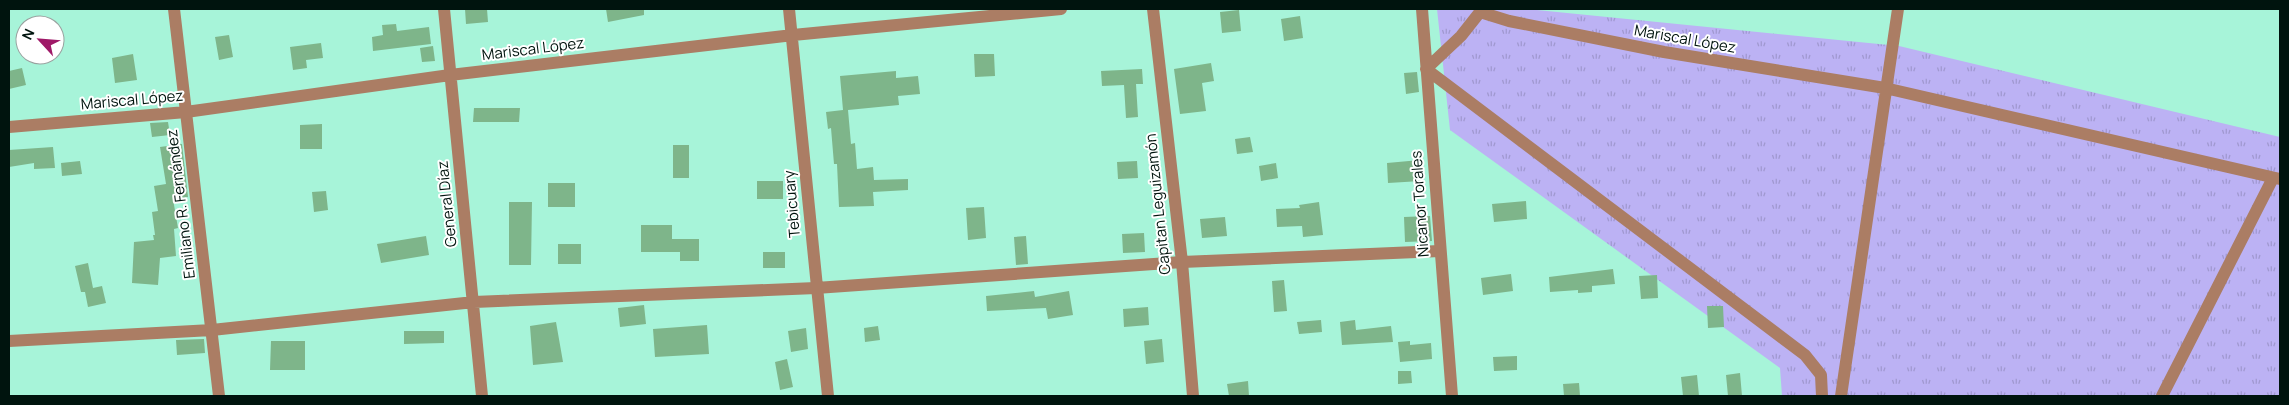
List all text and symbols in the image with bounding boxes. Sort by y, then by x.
north arrow [15,15,65,65]
street label: Mariscal López [1633,19,1738,58]
text: N [17,25,39,43]
street label: Mariscal López [481,32,585,65]
street label: Mariscal López [80,85,184,114]
street label: Emiliano R. Fernández [161,128,200,280]
street label: Capitan Leguizamón [1140,132,1175,276]
street label: Nicanor Torales [1405,150,1434,258]
street label: General Díaz [432,160,461,248]
street label: Tebicuary [778,169,805,239]

